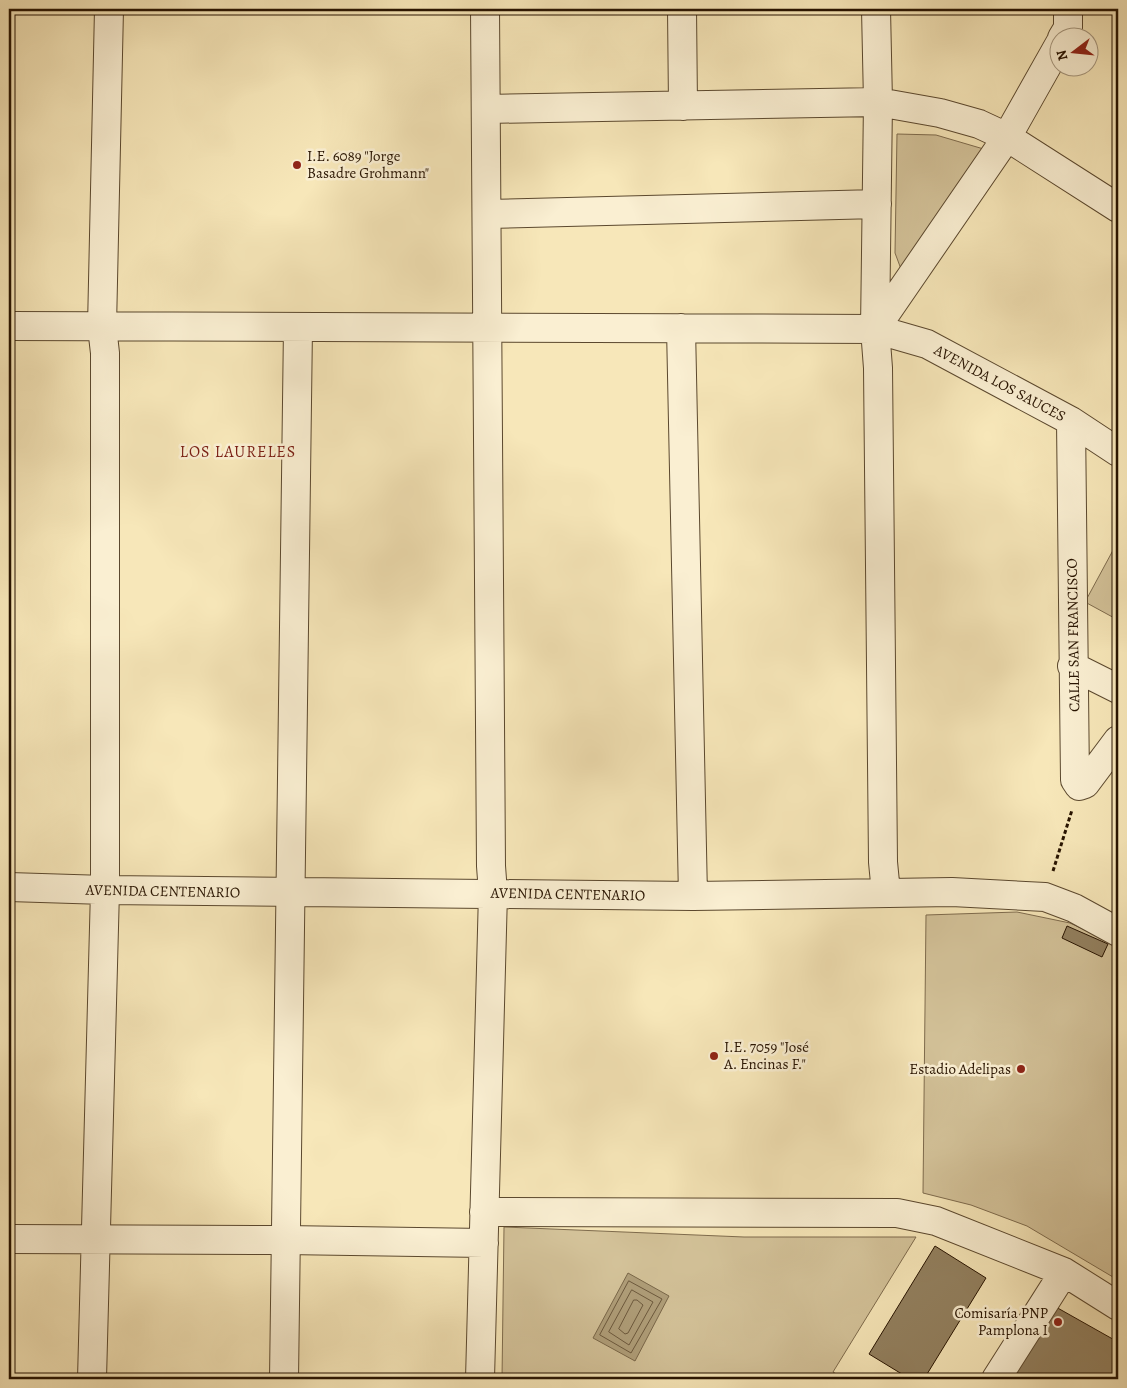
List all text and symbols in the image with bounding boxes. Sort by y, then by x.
north arrow [1050,28,1100,78]
text: N [1051,48,1073,63]
place label: I.E. 6089 "Jorge Basadre Grohmann" [307,146,429,183]
marker: I.E. 6089 "Jorge Basadre Grohmann" [291,159,303,171]
street label: AVENIDA LOS SAUCES [930,339,1069,426]
district label: LOS LAURELES [180,441,296,463]
street label: CALLE SAN FRANCISCO [1062,558,1084,712]
street label: AVENIDA CENTENARIO [85,880,240,902]
street label: AVENIDA CENTENARIO [490,883,645,905]
place label: I.E. 7059 "José A. Encinas F." [723,1037,809,1074]
marker: I.E. 7059 "José A. Encinas F." [708,1050,720,1062]
place label: Estadio Adelipas [909,1059,1011,1079]
marker: Estadio Adelipas [1015,1063,1027,1075]
place label: Comisaría PNP Pamplona I [954,1303,1048,1340]
marker: Comisaría PNP Pamplona I [1052,1316,1064,1328]

